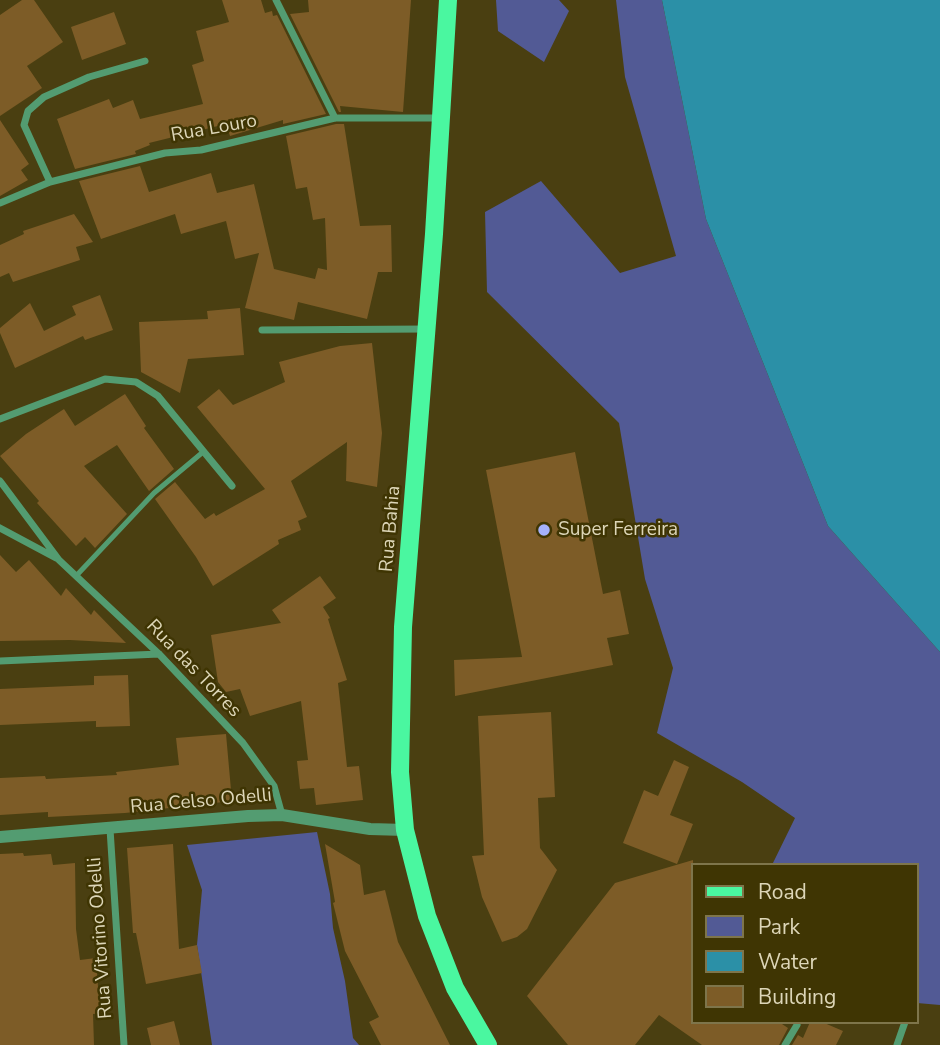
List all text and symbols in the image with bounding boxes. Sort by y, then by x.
street label: Rua Louro [169,110,259,148]
street label: Rua Bahia [376,485,406,573]
place label: Super Ferreira [558,519,678,541]
marker: Super Ferreira [536,522,552,538]
street label: Rua das Torres [141,615,245,723]
street label: Rua Celso Odelli [129,784,273,820]
street label: Rua Vitorino Odelli [84,856,118,1020]
legend [692,863,919,1024]
text: Road [758,878,807,906]
text: Park [758,913,800,941]
text: Water [758,948,817,976]
text: Building [758,983,836,1011]

